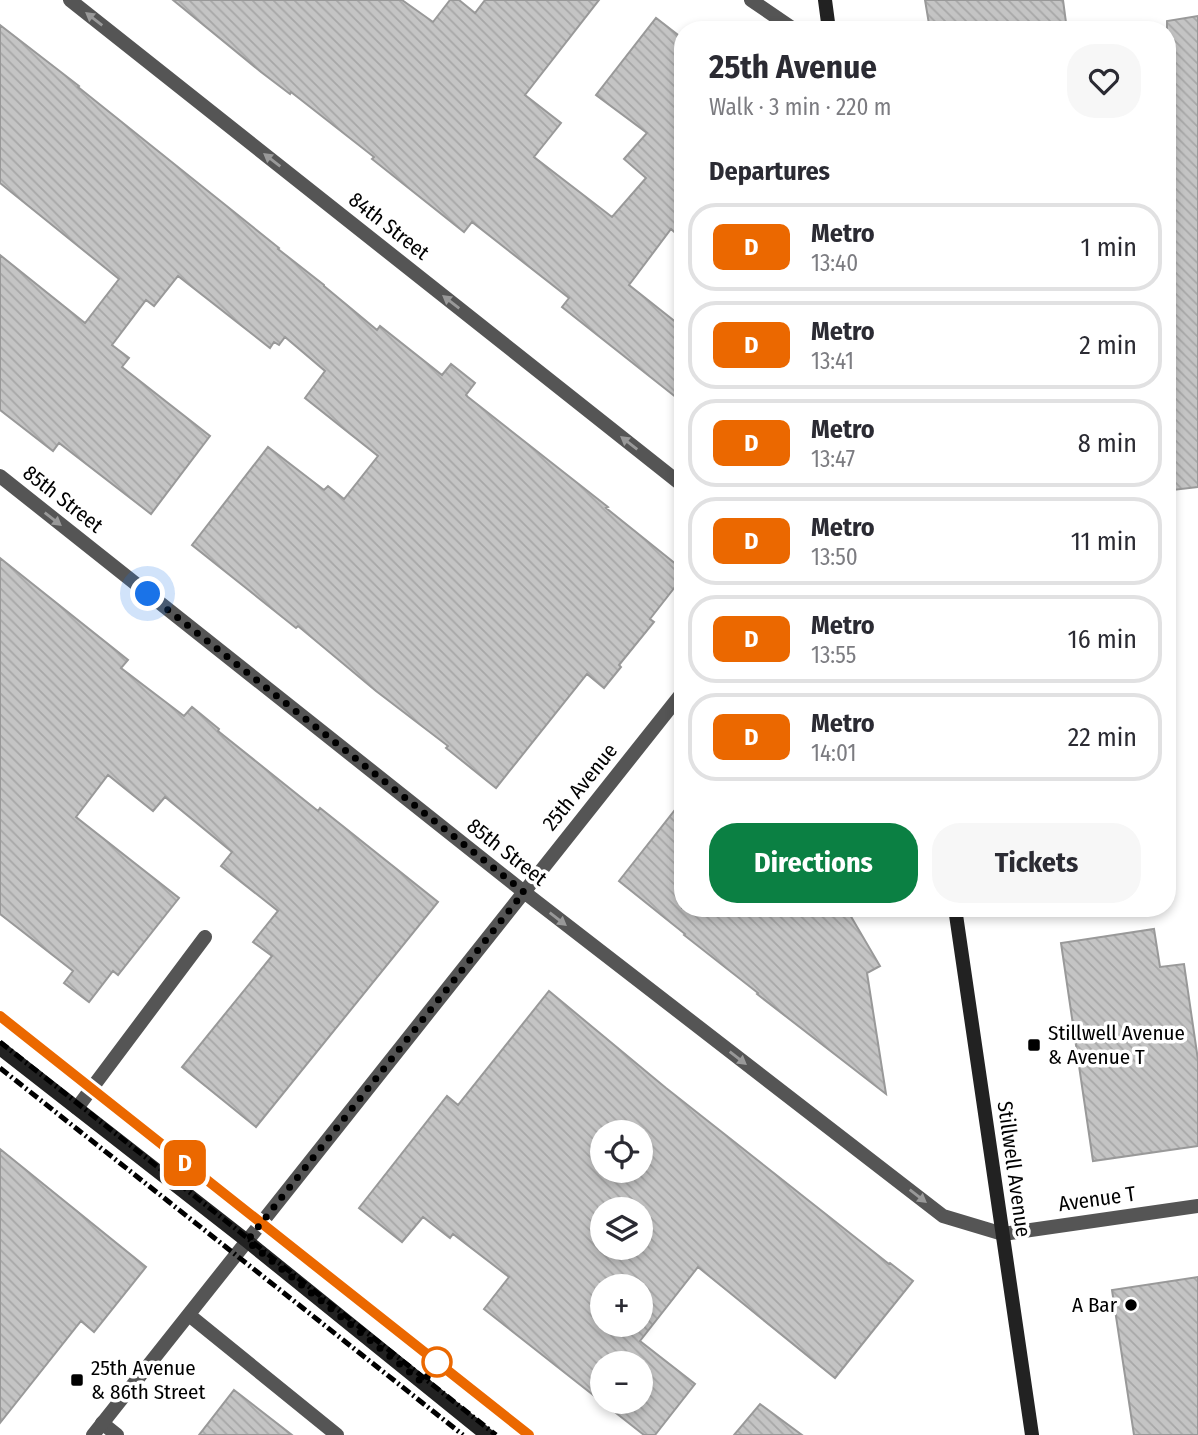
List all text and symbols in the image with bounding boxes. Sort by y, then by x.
one-way arrow [86,12,103,27]
button: heart [1067,44,1141,118]
text: 25th Avenue [709,47,877,87]
text: Walk · 3 min · 220 m [709,93,891,121]
one-way arrow [264,153,282,168]
text: Departures [709,156,830,187]
street label: 84th Street [343,186,435,266]
text: Metro [811,218,875,249]
text: 1 min [1081,232,1137,263]
text: D [744,233,759,261]
text: 13:40 [811,249,858,277]
one-way arrow [442,294,460,309]
text: Metro [811,316,875,347]
text: 2 min [1079,330,1137,361]
text: D [744,331,759,359]
text: 13:41 [811,347,854,375]
text: Metro [811,414,875,445]
text: 8 min [1078,428,1137,459]
text: D [744,429,759,457]
one-way arrow [620,436,638,451]
text: 13:47 [811,445,855,473]
street label: 85th Street [18,460,108,538]
one-way arrow [44,511,62,526]
text: Metro [811,512,875,543]
text: 11 min [1071,526,1137,557]
text: D [744,527,759,555]
text: 13:50 [811,543,858,571]
your location [130,576,165,611]
text: Metro [811,610,875,641]
text: 16 min [1068,624,1137,655]
text: D [744,625,759,653]
text: 13:55 [811,641,856,669]
text: Metro [811,708,875,739]
text: 22 min [1068,722,1137,753]
text: D [744,723,759,751]
street label: 25th Avenue [537,738,623,836]
text: 14:01 [811,739,856,767]
street label: 85th Street [462,813,552,891]
button: Directions [709,823,918,903]
button: Tickets [932,823,1141,903]
one-way arrow [549,911,567,925]
place label: Stillwell Avenue & Avenue T [1048,1020,1185,1070]
marker: Stillwell Avenue & Avenue T [1026,1037,1042,1053]
one-way arrow [729,1050,747,1065]
street label: Stillwell Avenue [992,1099,1036,1239]
map controls [590,1120,653,1414]
button: locate [590,1120,653,1183]
line badge: D [162,1140,208,1186]
text: D [178,1149,192,1177]
street label: Avenue T [1057,1181,1138,1217]
one-way arrow [909,1189,927,1204]
button: layers [590,1197,653,1260]
button: + [590,1274,653,1337]
place label: A Bar [1072,1292,1118,1318]
marker: A Bar [1123,1297,1139,1313]
unlabelled marker [422,1347,452,1377]
button: − [590,1351,653,1414]
place label: 25th Avenue & 86th Street [91,1355,205,1405]
marker: 25th Avenue & 86th Street [69,1372,85,1388]

